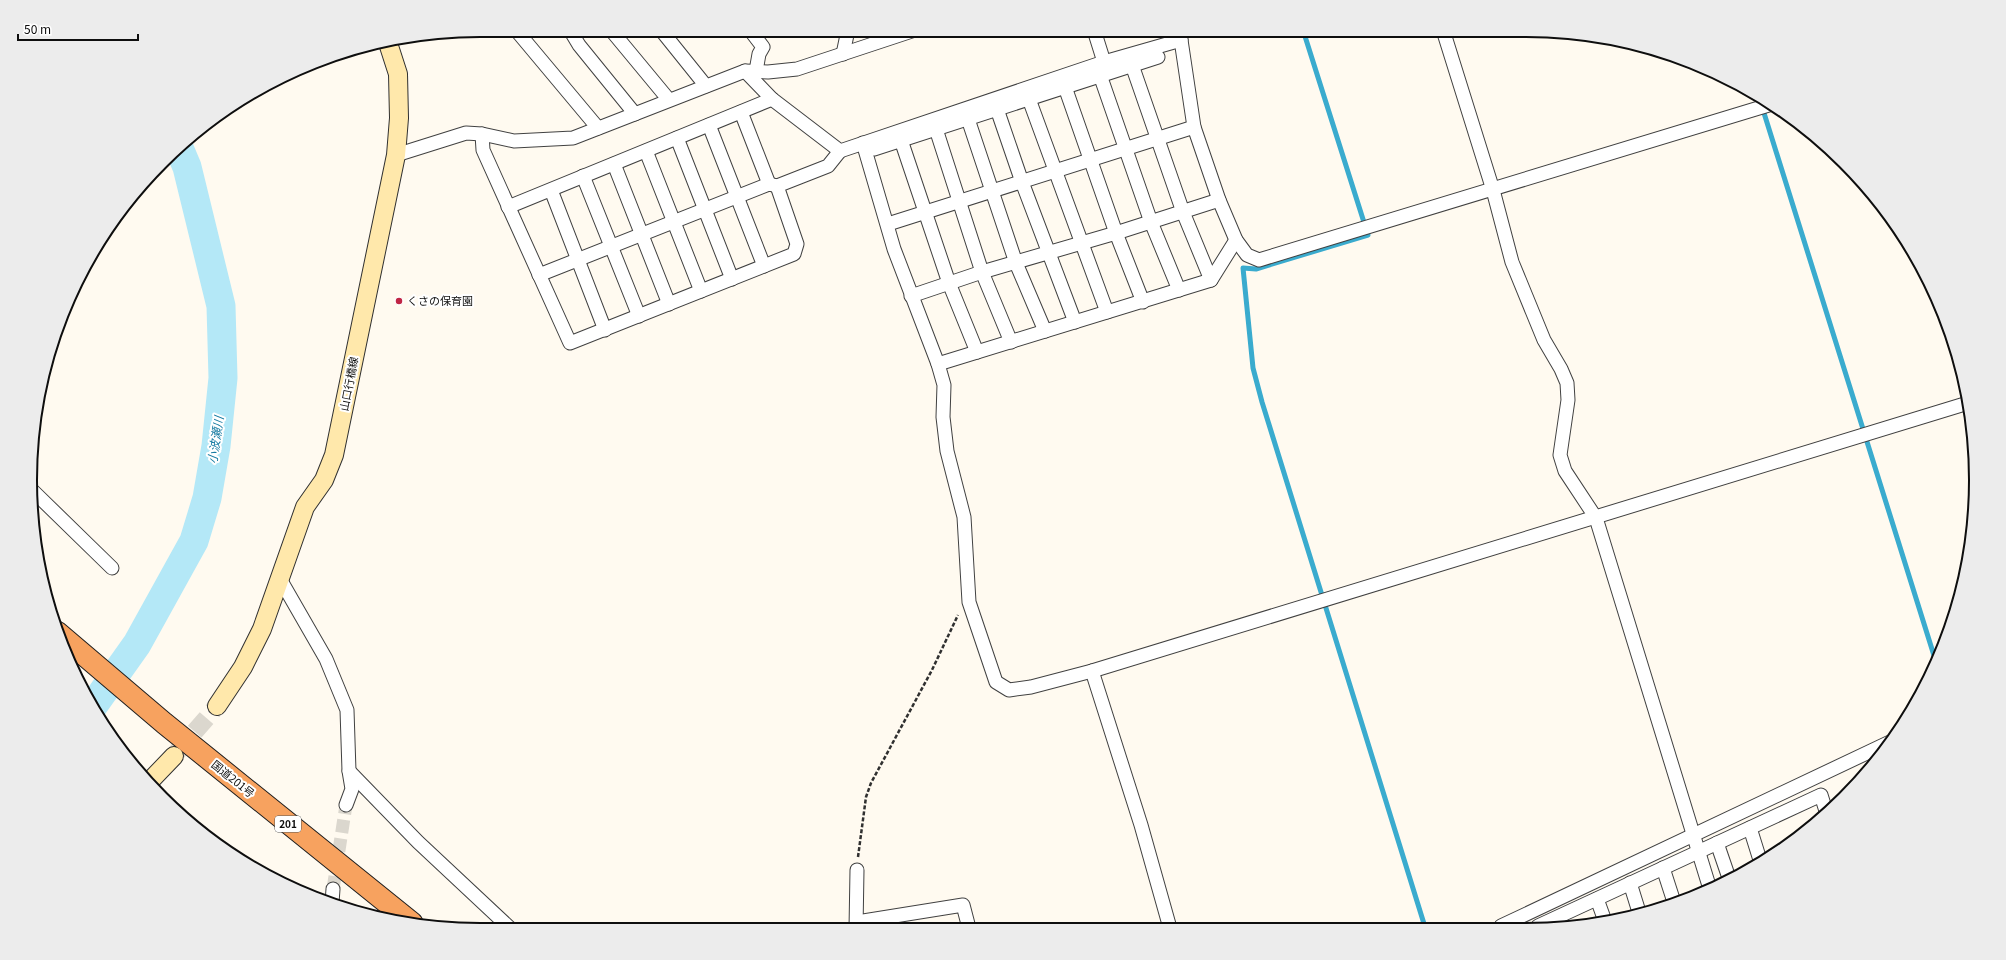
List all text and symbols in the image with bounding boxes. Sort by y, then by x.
scale bar [18,16,138,42]
text: 50 m [24,20,51,37]
place label: くさの保育園 [407,292,473,308]
marker: くさの保育園 [394,296,404,306]
street label: 山口行橋線 [335,355,361,412]
water label: 小波瀬川 [203,413,227,465]
street label: 国道201号 [209,756,259,801]
road number: 201 [275,816,301,832]

